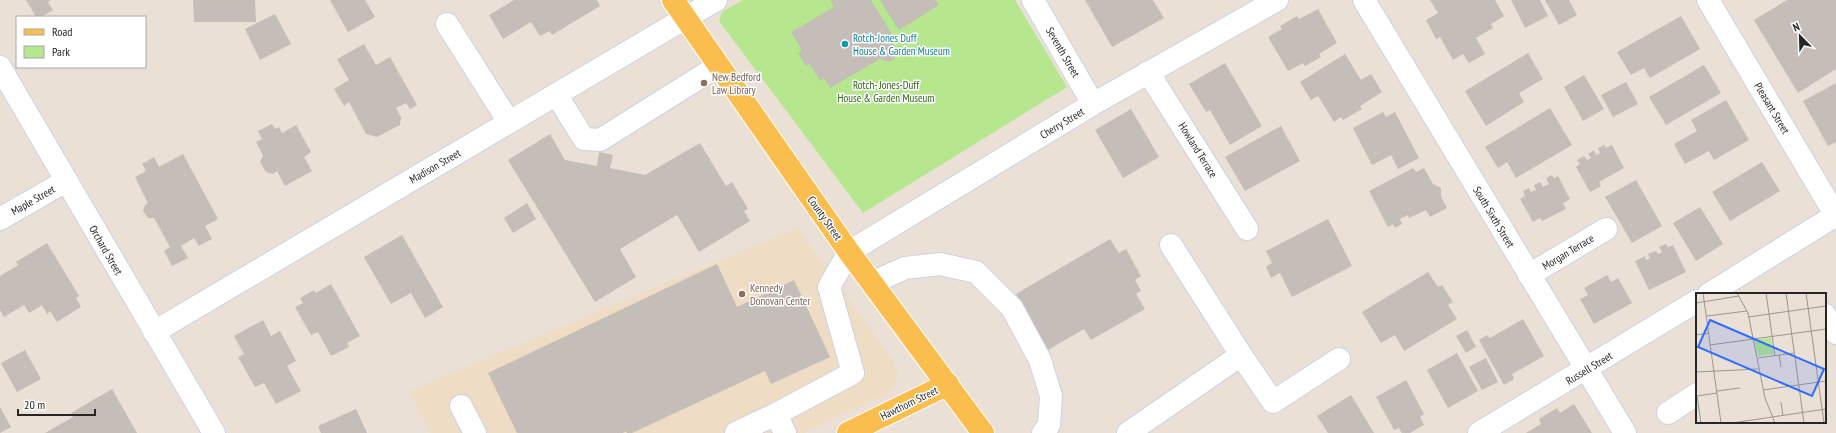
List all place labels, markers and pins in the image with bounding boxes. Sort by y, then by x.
place label: Rotch-Jones Duff House & Garden Museum [853,31,950,58]
marker: Rotch-Jones Duff House & Garden Museum [840,39,850,49]
place label: New Bedford Law Library [712,70,761,97]
marker: New Bedford Law Library [699,78,709,88]
place label: Kennedy Donovan Center [750,281,810,308]
marker: Kennedy Donovan Center [737,289,747,299]

